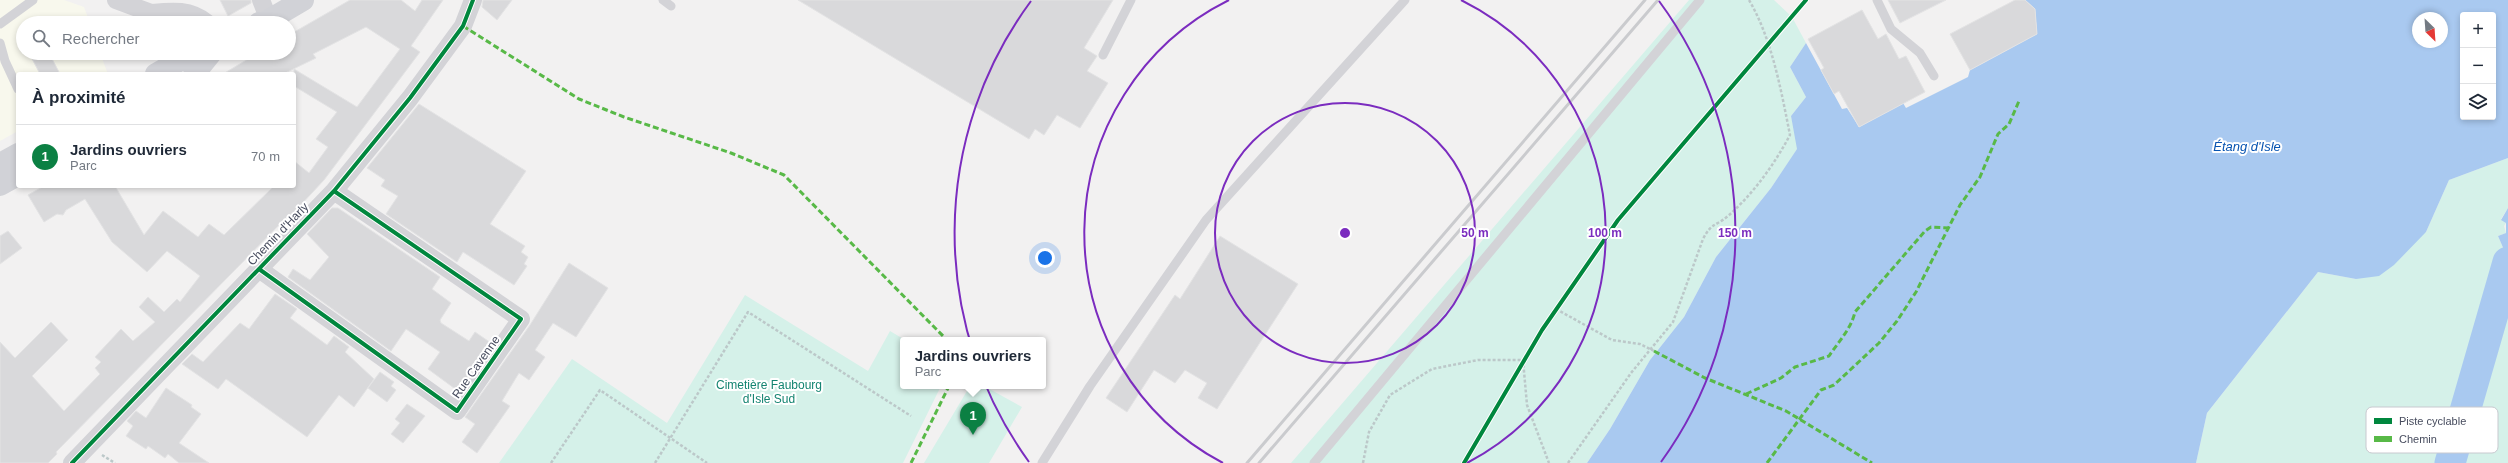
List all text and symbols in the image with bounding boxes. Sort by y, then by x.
north arrow [2412,12,2448,48]
map controls [2460,12,2496,120]
button: + [2460,12,2496,48]
search box [16,16,296,60]
icon: search [30,27,52,49]
text: Rechercher [62,30,140,47]
button: − [2460,48,2496,84]
button: layers [2460,84,2496,120]
text: À proximité [32,88,126,107]
water label: Étang d'Isle [2213,139,2281,154]
text: Jardins ouvriers [70,141,187,158]
text: 1 [41,149,49,164]
text: 70 m [251,149,280,164]
text: Parc [70,158,97,173]
street label: Chemin d'Harly [245,200,311,268]
centre of rings [1338,226,1352,240]
text: 50 m [1461,226,1489,240]
text: 100 m [1588,226,1622,240]
text: 150 m [1718,226,1752,240]
your location [1035,248,1055,268]
street label: Rue Cavenne [449,333,503,401]
popup [900,337,1046,389]
text: Jardins ouvriers [915,347,1031,364]
text: Parc [915,364,941,379]
park label: Cimetière Faubourg d'Isle Sud [716,378,822,406]
pin: 1 [960,402,986,435]
legend [2366,407,2498,453]
text: Piste cyclable [2399,415,2466,427]
text: Chemin [2399,433,2437,445]

